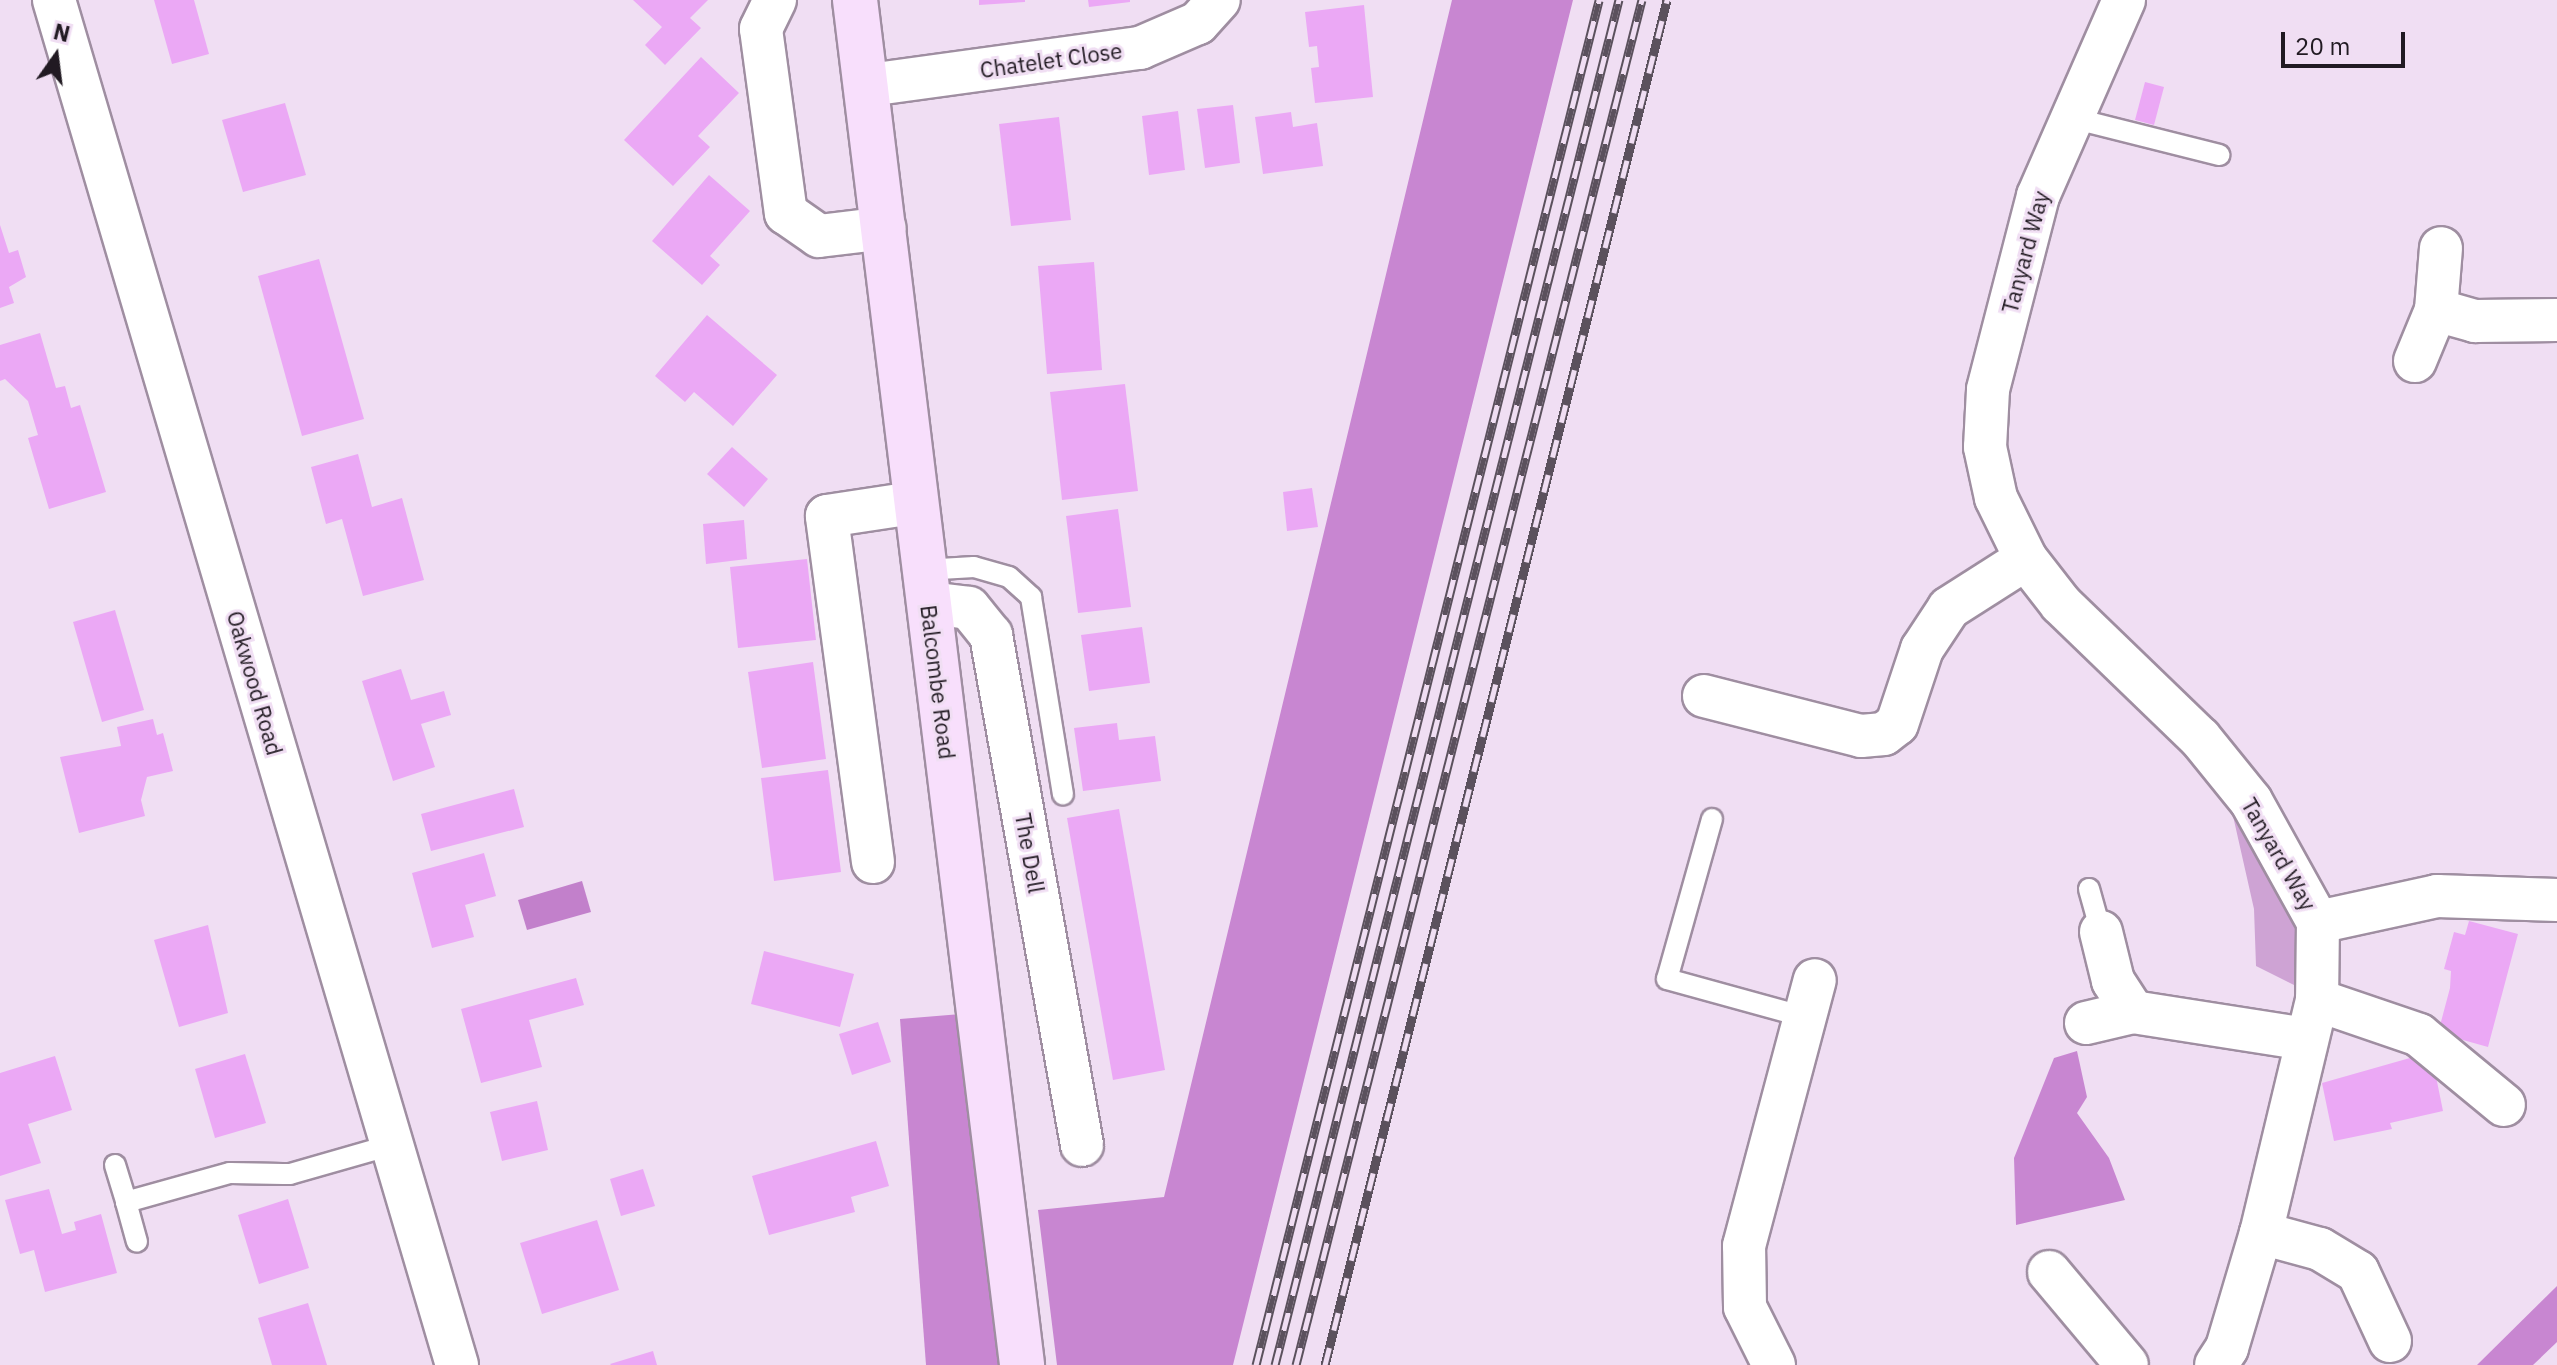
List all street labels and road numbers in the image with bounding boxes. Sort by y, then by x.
street label: Chatelet Close [978,37,1124,83]
street label: Tanyard Way [1996,188,2054,316]
street label: Balcombe Road [915,603,961,761]
street label: Oakwood Road [222,608,288,758]
street label: Tanyard Way [2236,793,2322,915]
street label: The Dell [1010,811,1050,895]

